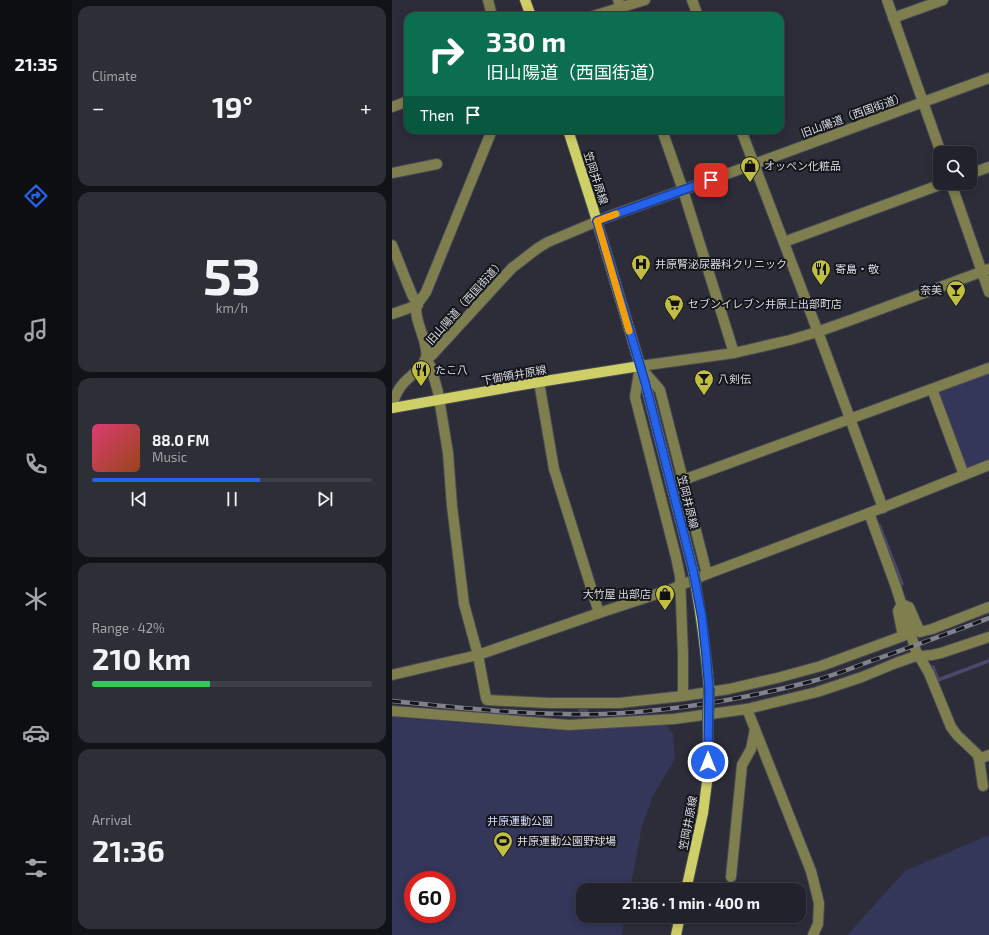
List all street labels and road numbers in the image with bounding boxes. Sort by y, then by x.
street label: 旧山陽道（西国街道） [799,90,907,139]
street label: 笠岡井原線 [582,150,611,206]
street label: 旧山陽道（西国街道） [423,256,506,347]
street label: 下御領井原線 [480,362,548,387]
street label: 笠岡井原線 [676,474,701,530]
street label: 笠岡井原線 [676,795,699,851]

